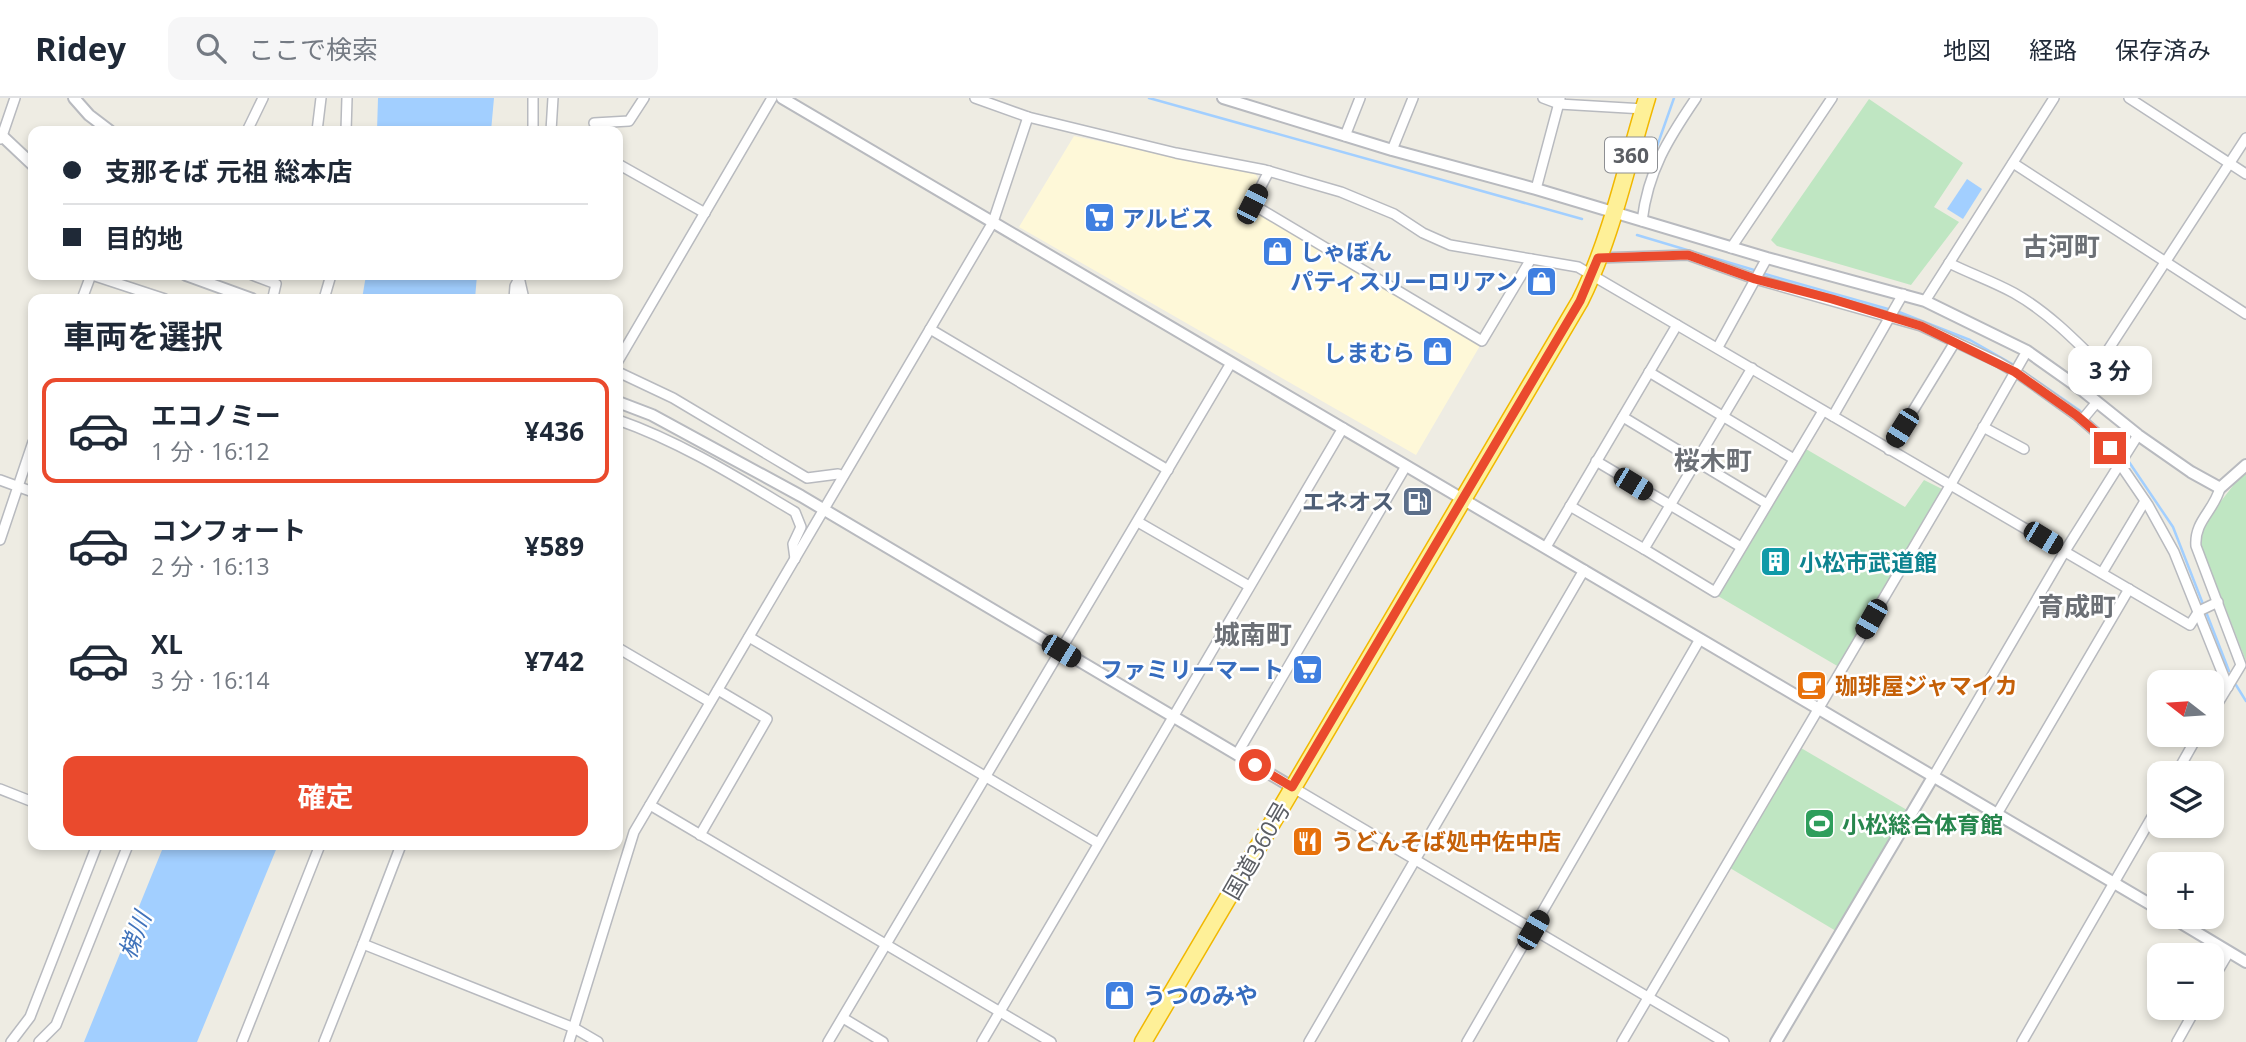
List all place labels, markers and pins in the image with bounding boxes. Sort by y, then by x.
supermarket icon: アルビス [1082,201,1116,235]
place label: アルビス [1122,202,1214,234]
shop icon: しゃぼん [1260,234,1294,268]
place label: しゃぼん [1300,235,1392,267]
shop icon: パティスリーロリアン [1524,264,1558,298]
place label: パティスリーロリアン [1290,265,1518,297]
shop icon: しまむら [1421,335,1455,369]
place label: しまむら [1323,336,1415,368]
fuel station icon: エネオス [1400,484,1434,518]
place label: エネオス [1302,485,1394,517]
building icon: 小松市武道館 [1759,545,1793,579]
place label: 小松市武道館 [1799,546,1937,578]
supermarket icon: ファミリーマート [1290,652,1324,686]
place label: ファミリーマート [1100,653,1284,685]
cafe icon: 珈琲屋ジャマイカ [1795,668,1829,702]
place label: 珈琲屋ジャマイカ [1835,669,2018,701]
sports icon: 小松総合体育館 [1802,807,1836,841]
place label: 小松総合体育館 [1842,808,2003,840]
restaurant icon: うどんそば処中佐中店 [1291,824,1325,858]
place label: うどんそば処中佐中店 [1331,825,1561,857]
shop icon: うつのみや [1103,978,1137,1012]
place label: うつのみや [1143,979,1258,1011]

